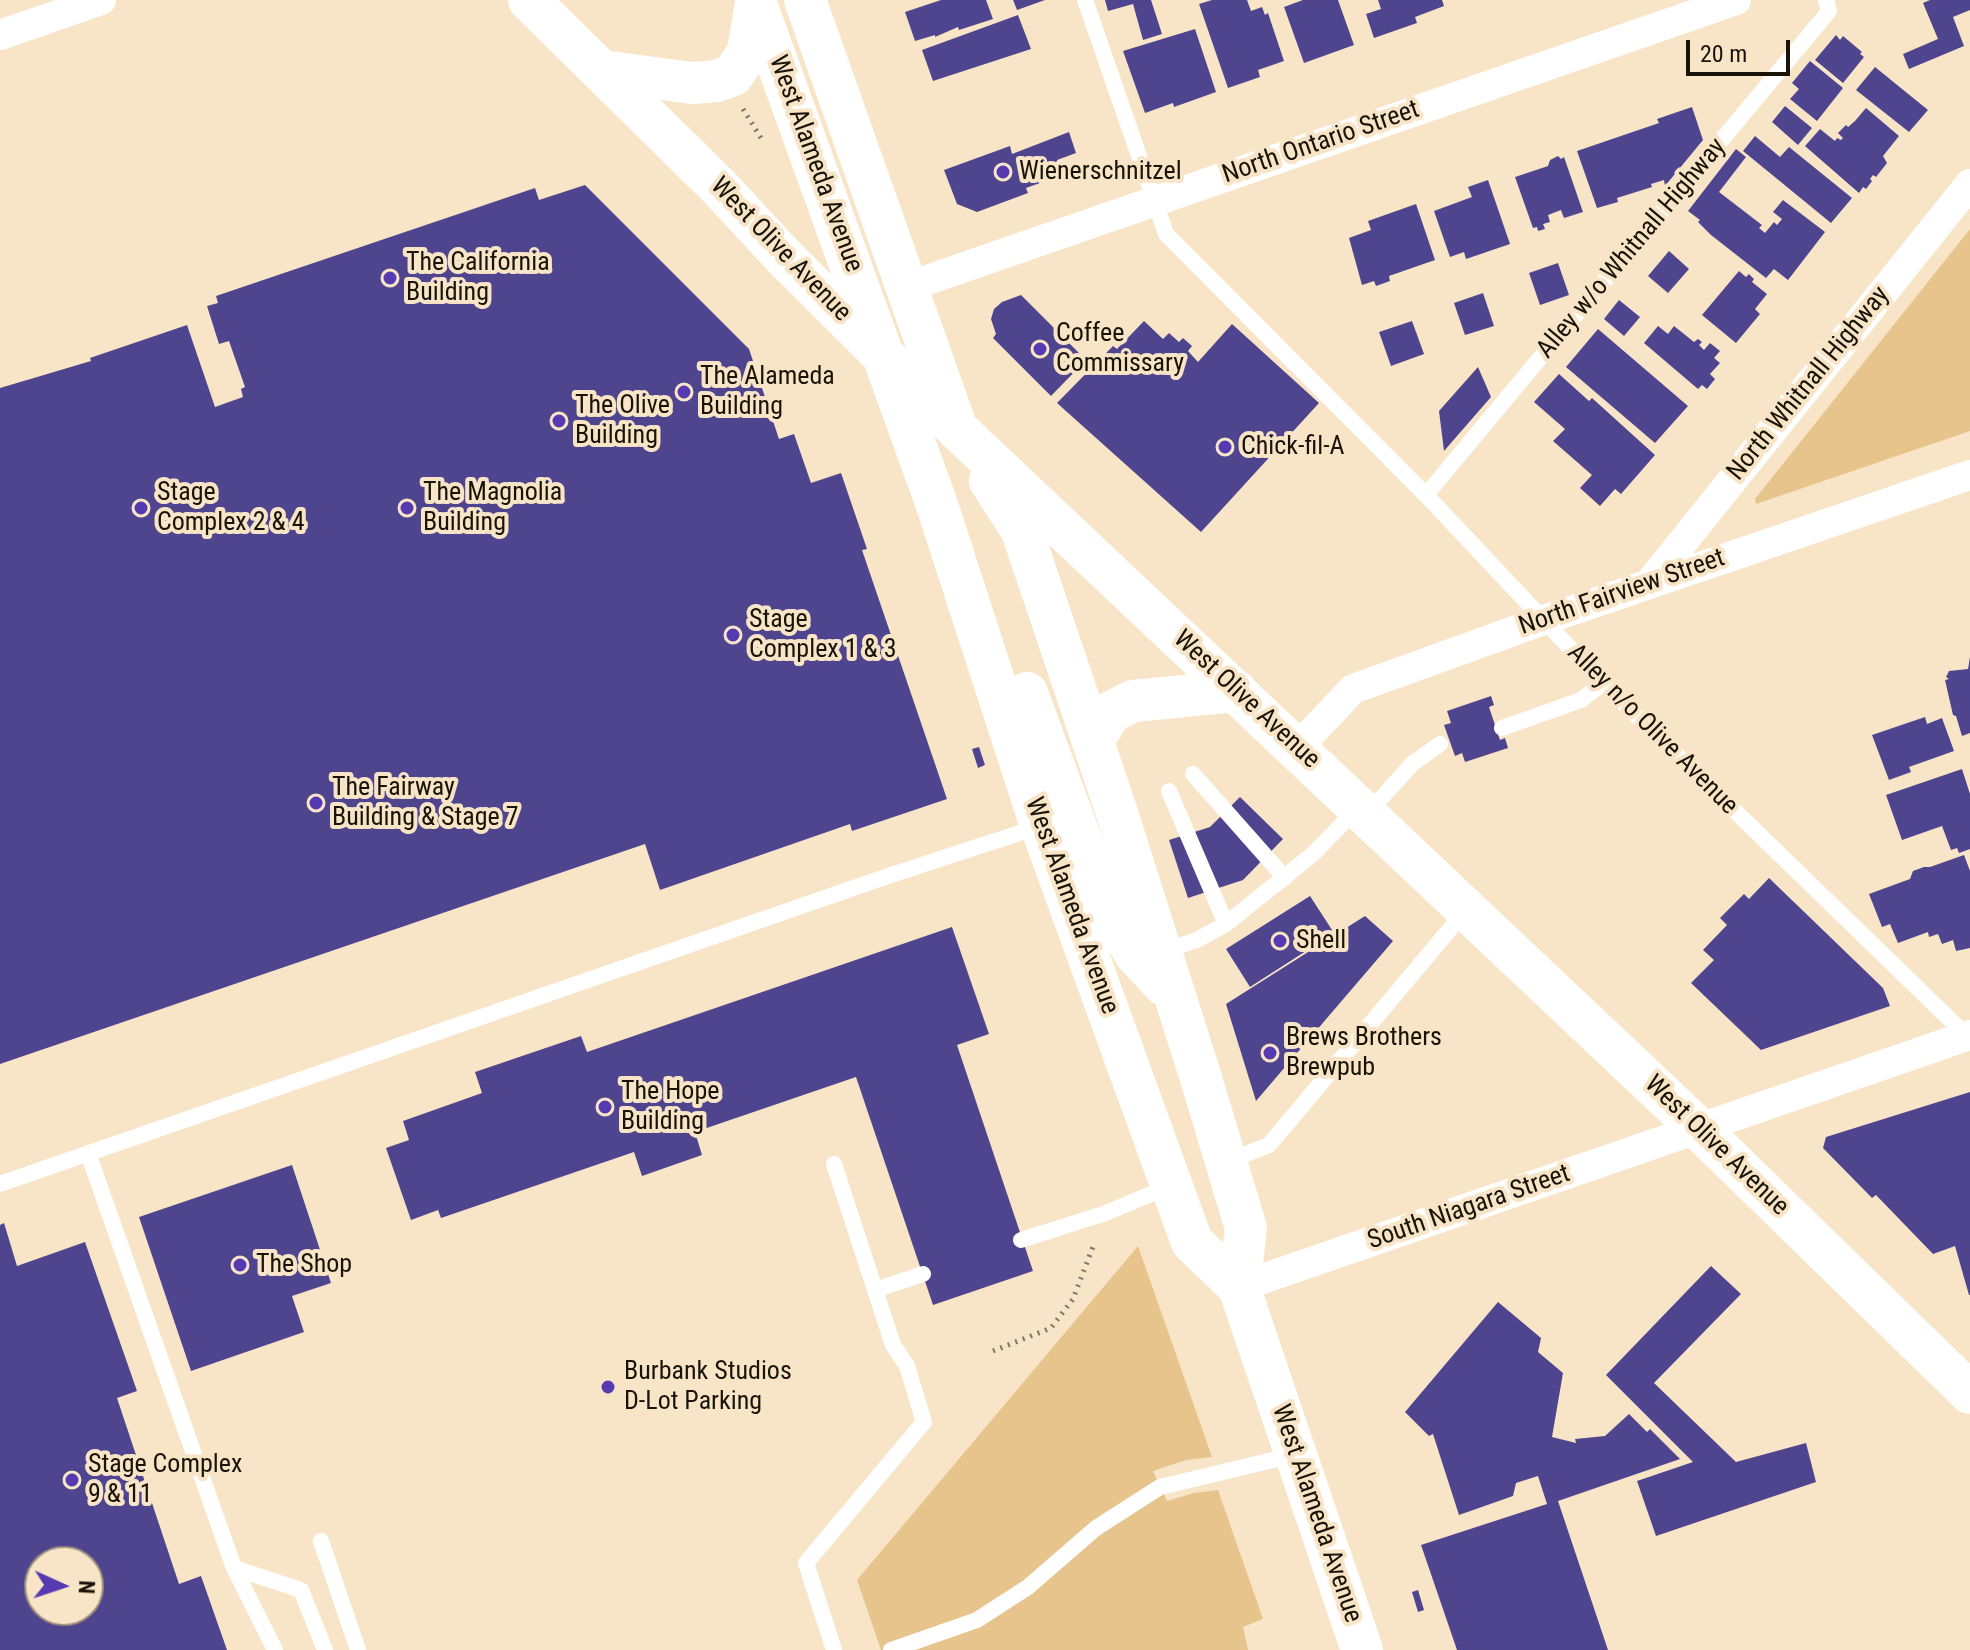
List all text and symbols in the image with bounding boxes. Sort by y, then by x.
scale bar [1690,24,1794,74]
text: 20 m [1700,40,1747,68]
street label: West Alameda Avenue [761,51,869,277]
street label: North Ontario Street [1218,95,1424,191]
street label: Alley w/o Whitnall Highway [1531,133,1733,365]
place label: Wienerschnitzel [1019,156,1182,188]
marker: Wienerschnitzel [994,163,1012,181]
street label: West Olive Avenue [703,171,857,329]
place label: The California Building [406,247,550,308]
marker: The California Building [381,269,399,287]
street label: North Whitnall Highway [1721,281,1897,487]
place label: Coffee Commissary [1056,318,1184,380]
marker: Coffee Commissary [1031,340,1049,358]
place label: The Alameda Building [700,361,835,422]
marker: The Alameda Building [675,383,693,401]
place label: The Olive Building [575,390,670,452]
marker: The Olive Building [550,412,568,430]
place label: Chick-fil-A [1241,431,1345,463]
marker: Chick-fil-A [1216,438,1234,456]
place label: Stage Complex 2 & 4 [157,477,304,538]
place label: The Magnolia Building [423,477,562,538]
marker: Stage Complex 2 & 4 [132,499,150,517]
marker: The Magnolia Building [398,499,416,517]
street label: North Fairview Street [1515,543,1729,643]
place label: Stage Complex 1 & 3 [749,604,896,666]
street label: West Olive Avenue [1166,624,1326,776]
marker: Stage Complex 1 & 3 [724,626,742,644]
street label: Alley n/o Olive Avenue [1560,638,1744,822]
place label: The Fairway Building & Stage 7 [332,772,518,834]
street label: West Alameda Avenue [1017,793,1125,1019]
marker: The Fairway Building & Stage 7 [307,794,325,812]
place label: Shell [1296,925,1346,957]
marker: Shell [1271,932,1289,950]
place label: Brews Brothers Brewpub [1286,1022,1442,1084]
marker: Brews Brothers Brewpub [1261,1044,1279,1062]
street label: West Olive Avenue [1637,1069,1795,1223]
place label: The Hope Building [621,1076,719,1138]
marker: The Hope Building [596,1098,614,1116]
street label: South Niagara Street [1364,1159,1574,1257]
place label: The Shop [256,1249,352,1281]
marker: The Shop [231,1256,249,1274]
place label: Burbank Studios D-Lot Parking [624,1356,792,1418]
marker: Burbank Studios D-Lot Parking [599,1378,617,1396]
street label: West Alameda Avenue [1264,1401,1368,1627]
place label: Stage Complex 9 & 11 [88,1449,242,1510]
marker: Stage Complex 9 & 11 [63,1471,81,1489]
north arrow [24,1546,104,1626]
text: N [74,1580,99,1595]

